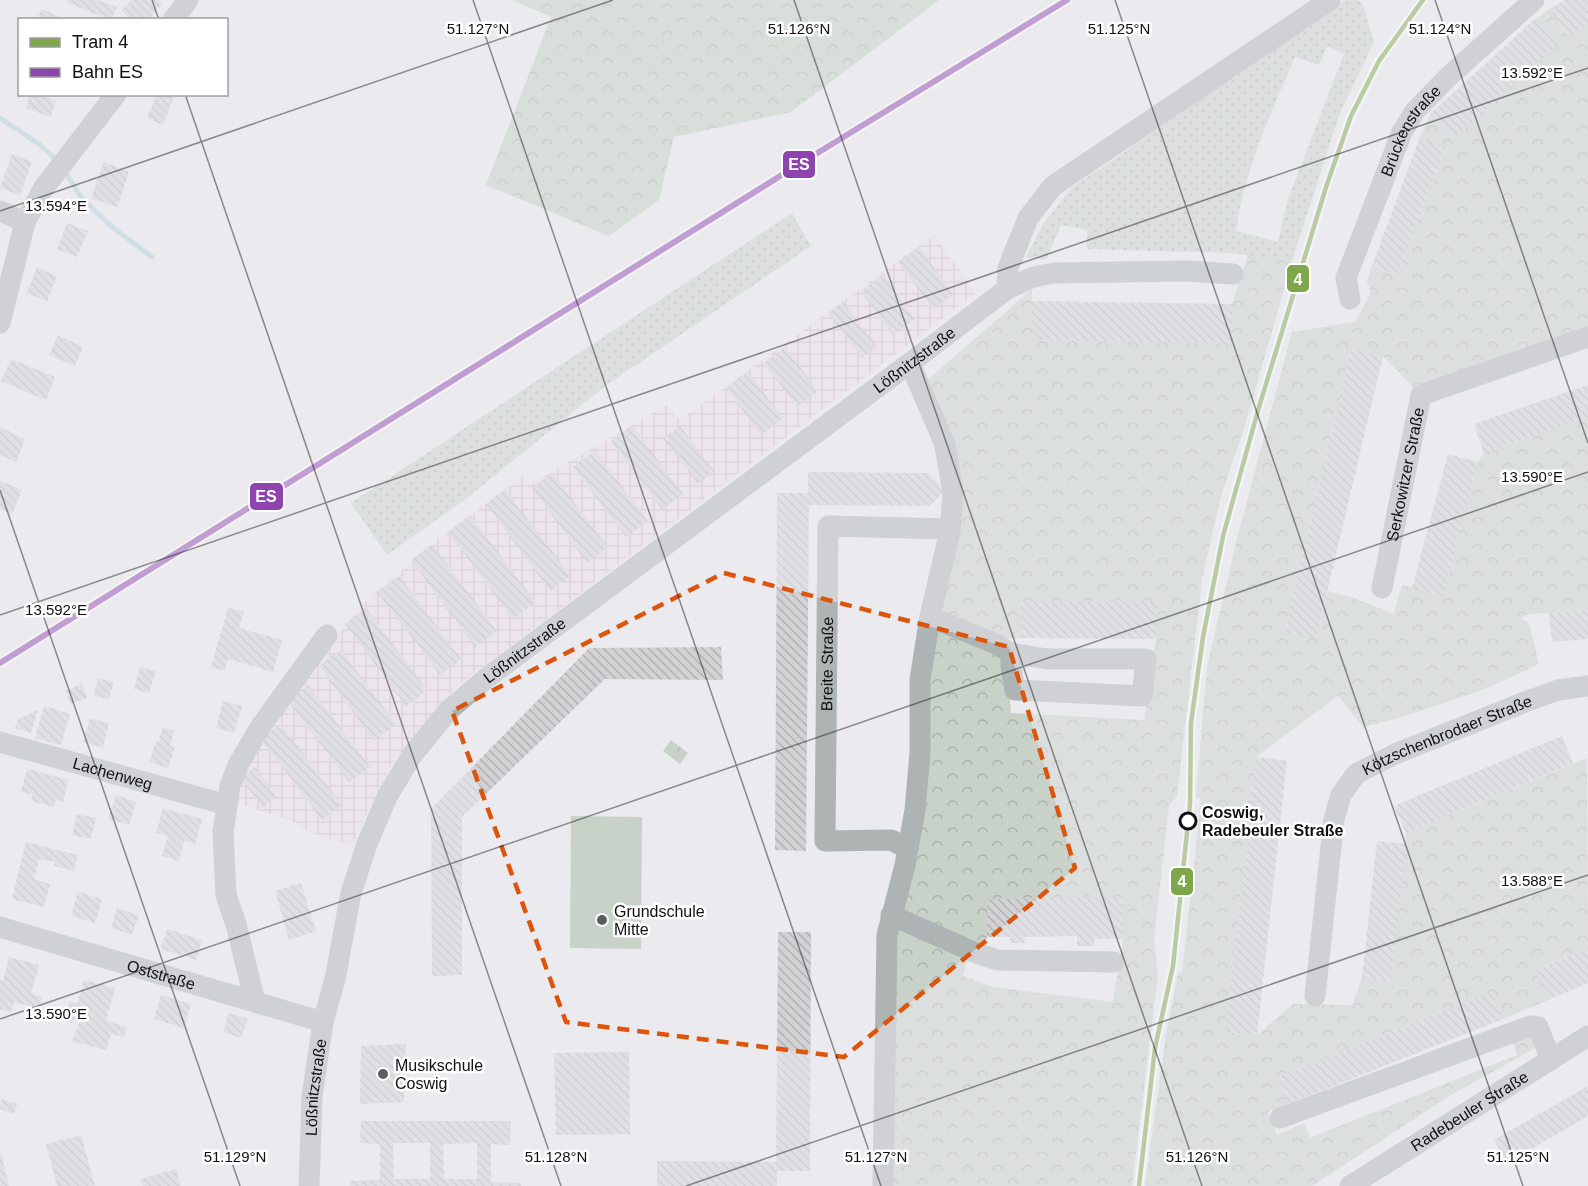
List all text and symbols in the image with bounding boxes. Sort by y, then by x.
legend [18,18,228,96]
text: 51.127°N [447,20,509,37]
text: 51.126°N [768,20,830,37]
text: 51.125°N [1088,20,1150,37]
text: 51.124°N [1409,20,1471,37]
text: Tram 4 [72,32,128,52]
text: Bahn ES [72,62,143,82]
text: 13.592°E [1501,64,1563,81]
street label: Brückenstraße [1378,82,1444,179]
line badge: ES [782,150,816,179]
text: ES [788,156,810,173]
text: 13.594°E [25,197,87,214]
line badge: 4 [1286,264,1310,293]
text: 4 [1294,271,1303,288]
street label: Lößnitzstraße [870,324,959,396]
street label: Serkowitzer Straße [1384,406,1427,543]
text: 13.590°E [1501,468,1563,485]
line badge: ES [249,482,284,511]
text: ES [255,488,277,505]
text: 13.592°E [25,601,87,618]
street label: Lößnitzstraße [480,614,569,686]
street label: Breite Straße [818,617,836,711]
street label: Kötzschenbrodaer Straße [1359,692,1534,778]
street label: Lachenweg [71,755,154,793]
place label: Coswig, Radebeuler Straße [1202,804,1343,839]
marker: Coswig, Radebeuler Straße [1179,812,1197,830]
line badge: 4 [1170,867,1194,896]
text: 13.588°E [1501,872,1563,889]
text: 4 [1178,873,1187,890]
place label: Grundschule Mitte [614,903,705,938]
marker: Grundschule Mitte [595,913,609,927]
street label: Oststraße [125,957,197,993]
text: 13.590°E [25,1005,87,1022]
street label: Lößnitzstraße [303,1037,329,1136]
place label: Musikschule Coswig [395,1057,483,1092]
marker: Musikschule Coswig [376,1067,390,1081]
street label: Radebeuler Straße [1408,1068,1531,1155]
text: 51.129°N [204,1148,266,1165]
text: 51.128°N [525,1148,587,1165]
text: 51.127°N [845,1148,907,1165]
text: 51.126°N [1166,1148,1228,1165]
text: 51.125°N [1487,1148,1549,1165]

